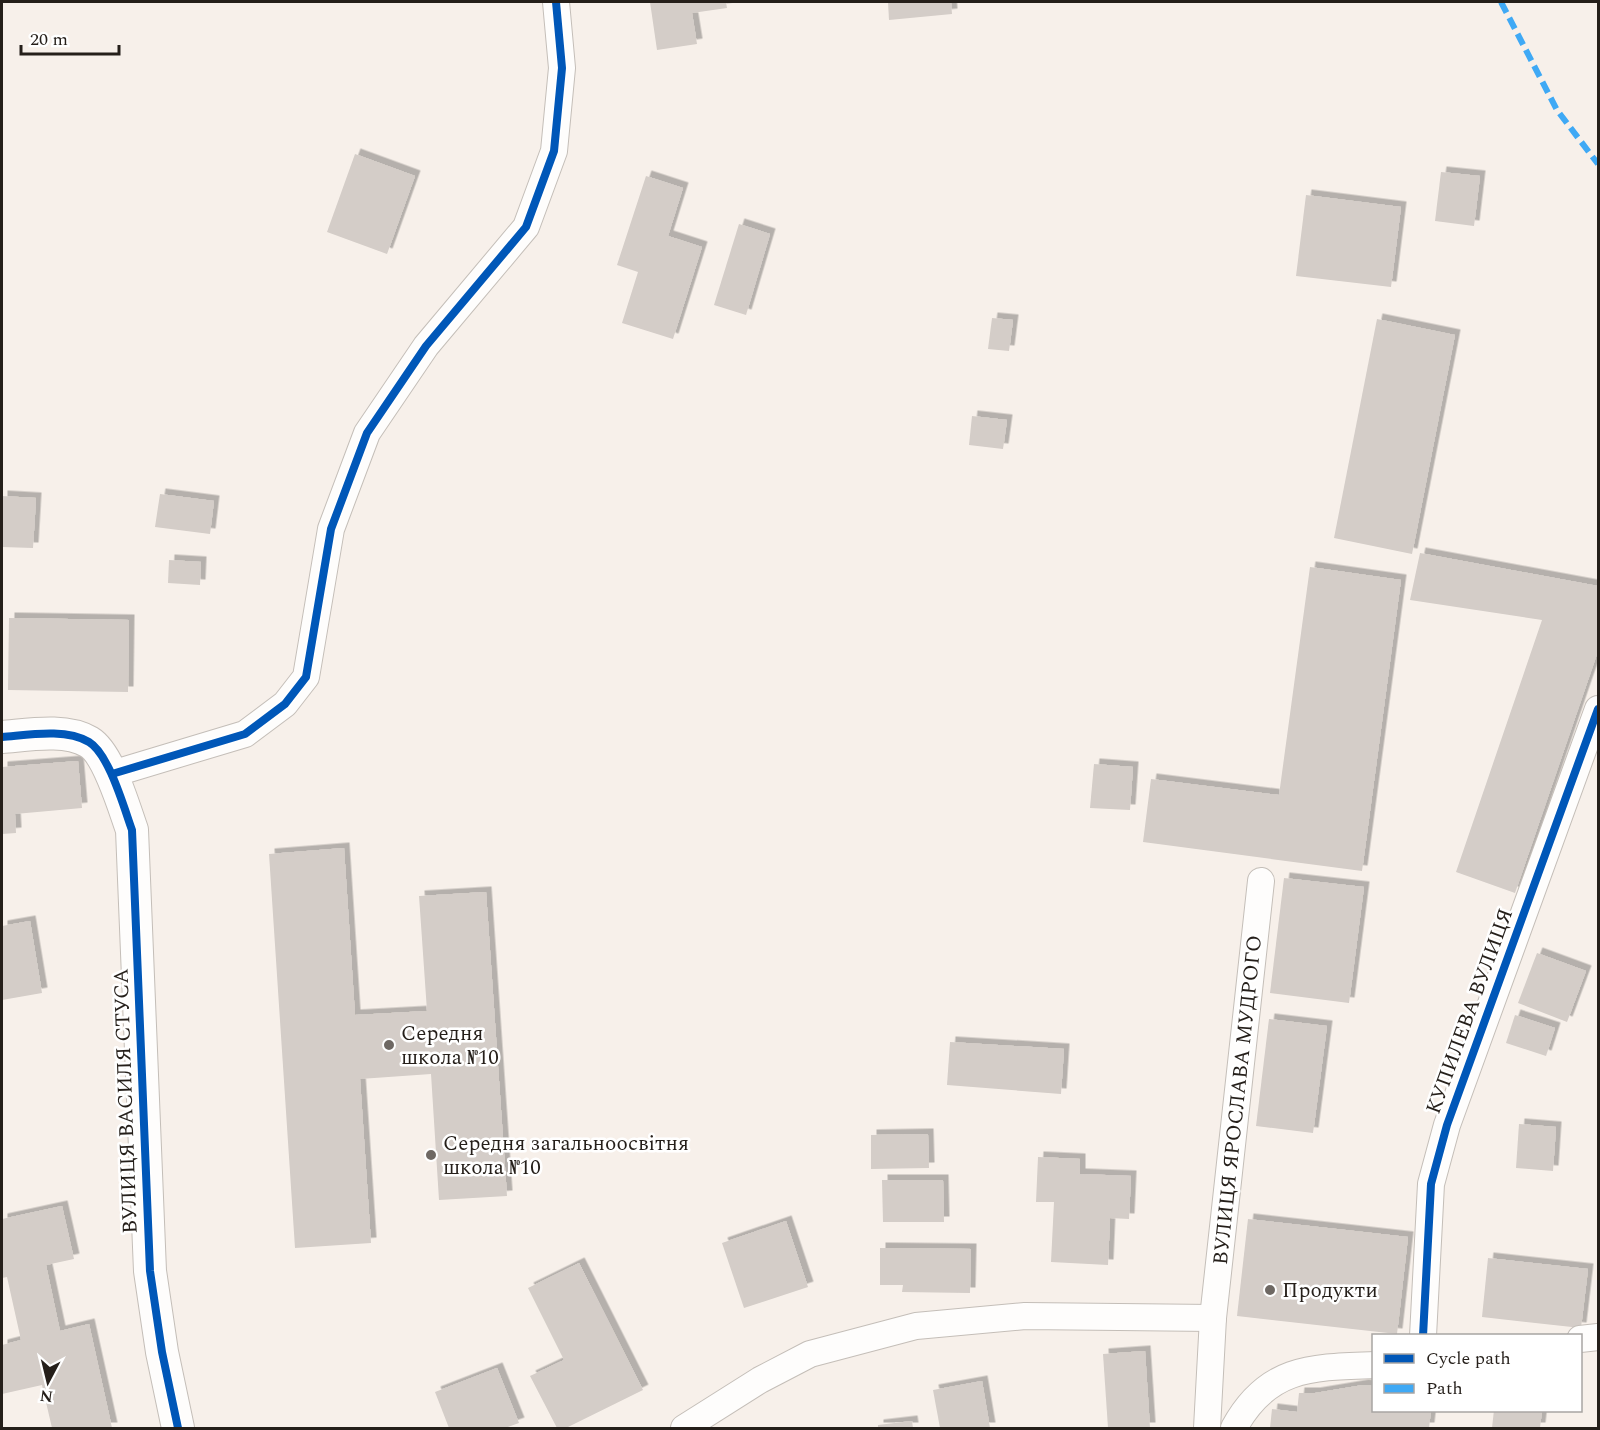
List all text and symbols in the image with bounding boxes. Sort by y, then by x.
scale bar [21,18,118,56]
text: 20 m [30,26,68,53]
street label: КУПИЛЕВА ВУЛИЦЯ [1418,904,1522,1119]
street label: ВУЛИЦЯ ЯРОСЛАВА МУДРОГО [1205,934,1271,1267]
street label: ВУЛИЦЯ ВАСИЛЯ СТУСА [105,968,147,1234]
place label: Середня школа №10 [401,1018,499,1074]
marker: Середня школа №10 [382,1038,396,1052]
place label: Середня загальноосвітня школа №10 [443,1128,689,1184]
marker: Середня загальноосвітня школа №10 [424,1148,438,1162]
place label: Продукти [1282,1275,1378,1307]
marker: Продукти [1263,1283,1277,1297]
legend [1372,1334,1582,1412]
text: Cycle path [1426,1345,1511,1372]
north arrow [18,1352,78,1412]
text: Path [1426,1375,1463,1402]
text: N [38,1383,54,1409]

